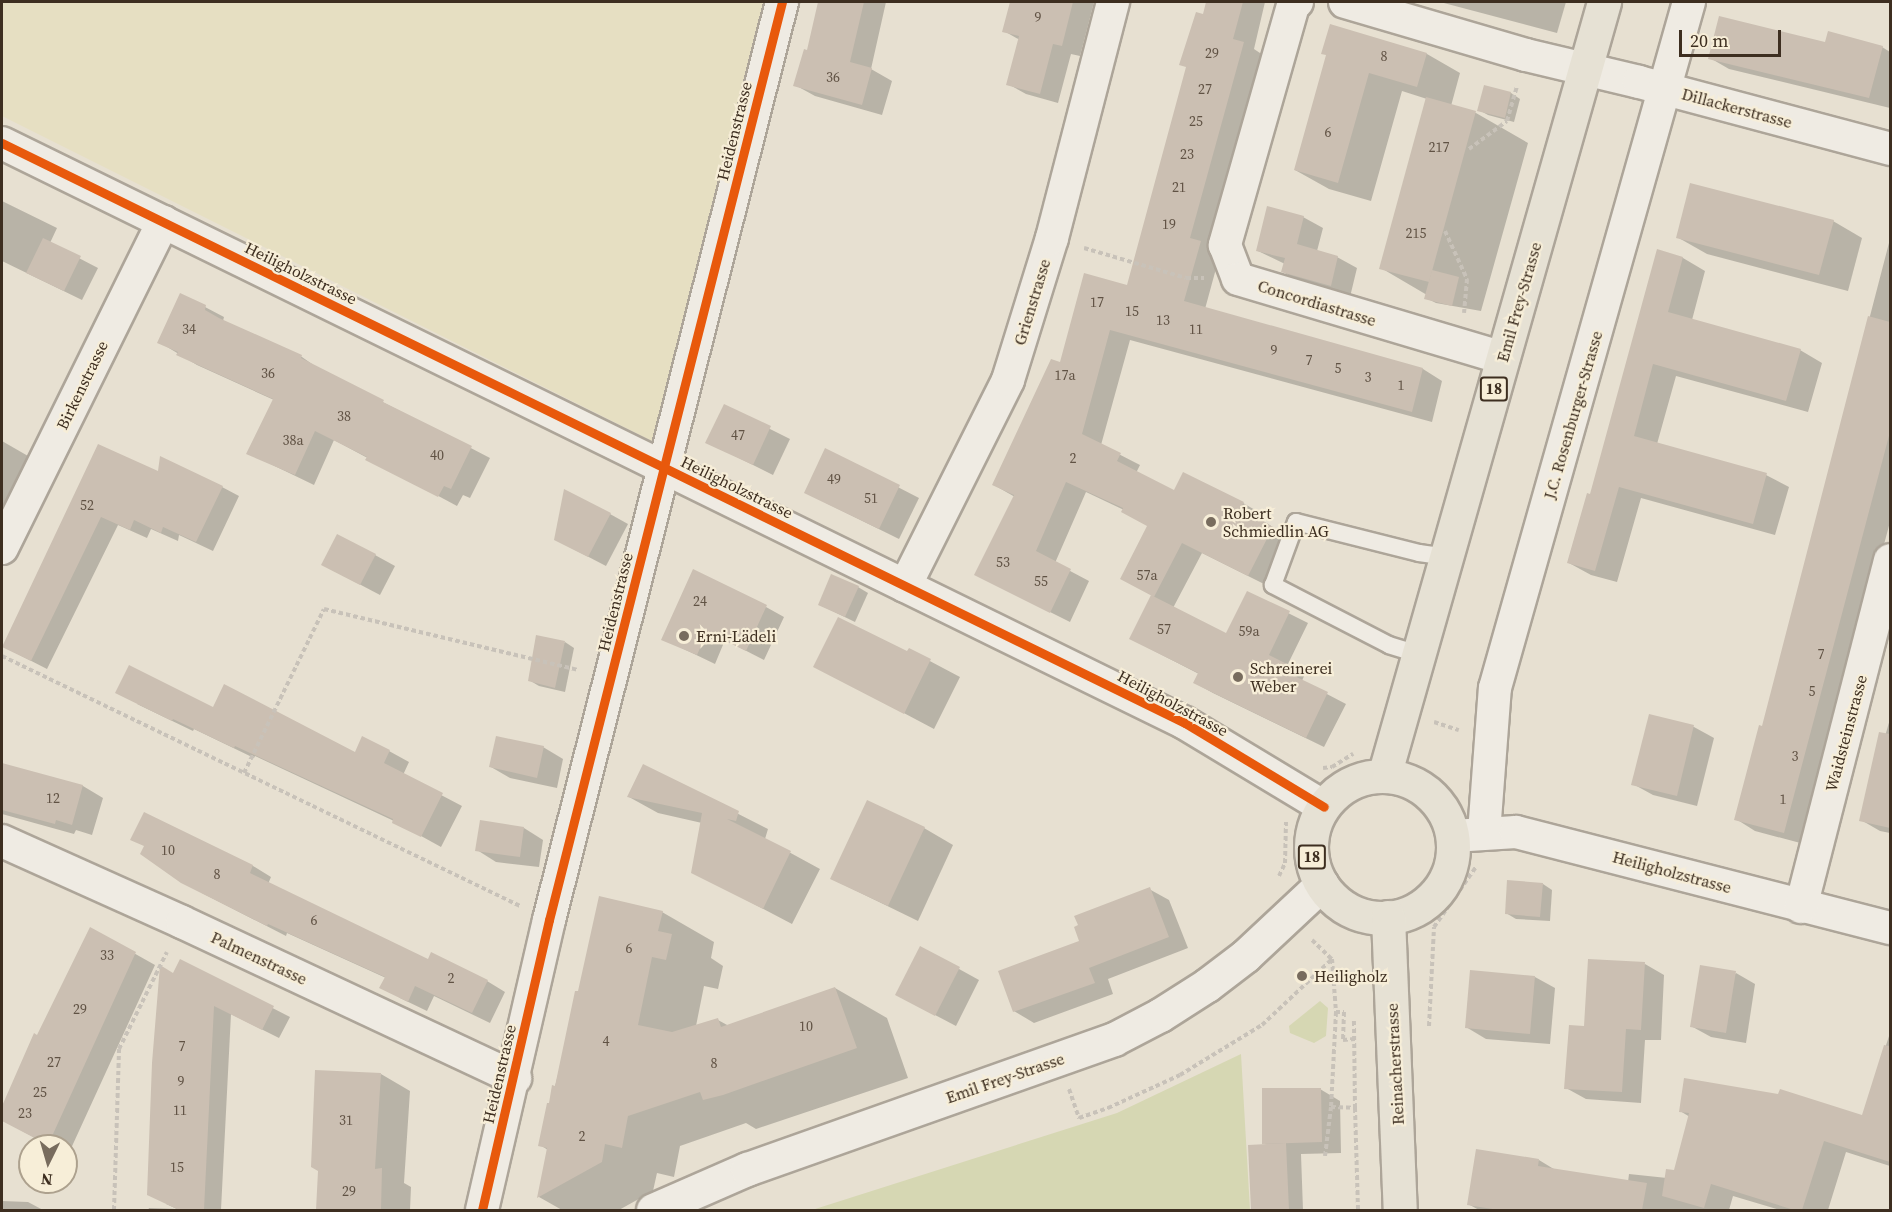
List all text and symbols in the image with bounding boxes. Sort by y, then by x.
house number: 9 [1035,9,1041,25]
scale bar [1682,18,1784,56]
text: 20 m [1690,28,1728,53]
house number: 29 [1205,45,1219,61]
house number: 8 [1381,48,1387,64]
house number: 36 [826,69,840,85]
street label: Heidenstrasse [712,80,756,182]
house number: 27 [1198,81,1212,97]
street label: Dillackerstrasse [1680,84,1794,132]
house number: 25 [1189,113,1203,129]
house number: 6 [1325,124,1331,140]
house number: 217 [1429,139,1449,155]
house number: 23 [1180,146,1194,162]
house number: 21 [1172,179,1186,195]
house number: 19 [1162,216,1176,232]
house number: 215 [1406,225,1426,241]
street label: Heiligholzstrasse [242,238,360,308]
street label: Emil Frey-Strasse [1493,240,1545,364]
street label: Grienstrasse [1010,257,1054,347]
street label: Concordiastrasse [1256,276,1378,330]
house number: 17 [1090,294,1104,310]
house number: 15 [1125,303,1139,319]
house number: 13 [1156,312,1170,328]
house number: 34 [182,321,196,337]
house number: 11 [1189,321,1203,337]
street label: J.C. Rosenburger-Strasse [1540,329,1606,501]
street label: Birkenstrasse [52,337,112,433]
house number: 9 [1271,342,1277,358]
house number: 7 [1306,352,1312,368]
house number: 5 [1335,360,1341,376]
house number: 36 [261,365,275,381]
house number: 17a [1054,367,1076,383]
house number: 3 [1365,369,1371,385]
house number: 1 [1398,377,1404,393]
road number: 18 [1479,377,1509,401]
house number: 38 [337,408,351,424]
house number: 47 [731,427,745,443]
house number: 38a [282,432,304,448]
house number: 40 [430,447,444,463]
house number: 2 [1070,450,1076,466]
street label: Heiligholzstrasse [678,452,796,522]
house number: 49 [827,471,841,487]
house number: 51 [864,490,878,506]
house number: 52 [80,497,94,513]
place label: Robert Schmiedlin AG [1223,503,1329,541]
marker: Robert Schmiedlin AG [1204,515,1218,529]
street label: Heidenstrasse [593,551,637,653]
house number: 53 [996,554,1010,570]
house number: 57a [1136,567,1158,583]
house number: 55 [1034,573,1048,589]
house number: 24 [693,593,707,609]
house number: 57 [1157,621,1171,637]
house number: 59a [1238,623,1260,639]
place label: Erni-Lädeli [696,626,776,646]
marker: Erni-Lädeli [677,629,691,643]
house number: 7 [1818,646,1824,662]
place label: Schreinerei Weber [1250,658,1332,696]
street label: Heiligholzstrasse [1115,666,1231,740]
marker: Schreinerei Weber [1231,670,1245,684]
street label: Waidsteinstrasse [1821,673,1871,793]
house number: 5 [1809,683,1815,699]
house number: 3 [1792,748,1798,764]
house number: 12 [46,790,60,806]
house number: 1 [1780,791,1786,807]
house number: 10 [161,842,175,858]
road number: 18 [1297,845,1327,869]
street label: Heiligholzstrasse [1611,847,1733,897]
house number: 8 [214,866,220,882]
house number: 6 [311,912,317,928]
street label: Palmenstrasse [208,927,310,989]
house number: 6 [626,940,632,956]
house number: 33 [100,947,114,963]
place label: Heiligholz [1314,966,1387,986]
marker: Heiligholz [1295,969,1309,983]
house number: 2 [448,970,454,986]
house number: 29 [73,1001,87,1017]
street label: Reinacherstrasse [1382,1003,1408,1125]
house number: 10 [799,1018,813,1034]
street label: Heidenstrasse [478,1023,520,1125]
house number: 4 [603,1033,609,1049]
house number: 7 [179,1038,185,1054]
street label: Emil Frey-Strasse [943,1049,1067,1107]
house number: 27 [47,1054,61,1070]
house number: 8 [711,1055,717,1071]
house number: 9 [178,1073,184,1089]
house number: 25 [33,1084,47,1100]
house number: 11 [173,1102,187,1118]
house number: 23 [18,1105,32,1121]
house number: 31 [339,1112,353,1128]
house number: 2 [579,1128,585,1144]
north arrow [18,1134,78,1194]
house number: 15 [170,1159,184,1175]
text: N [40,1168,53,1191]
house number: 29 [342,1183,356,1199]

